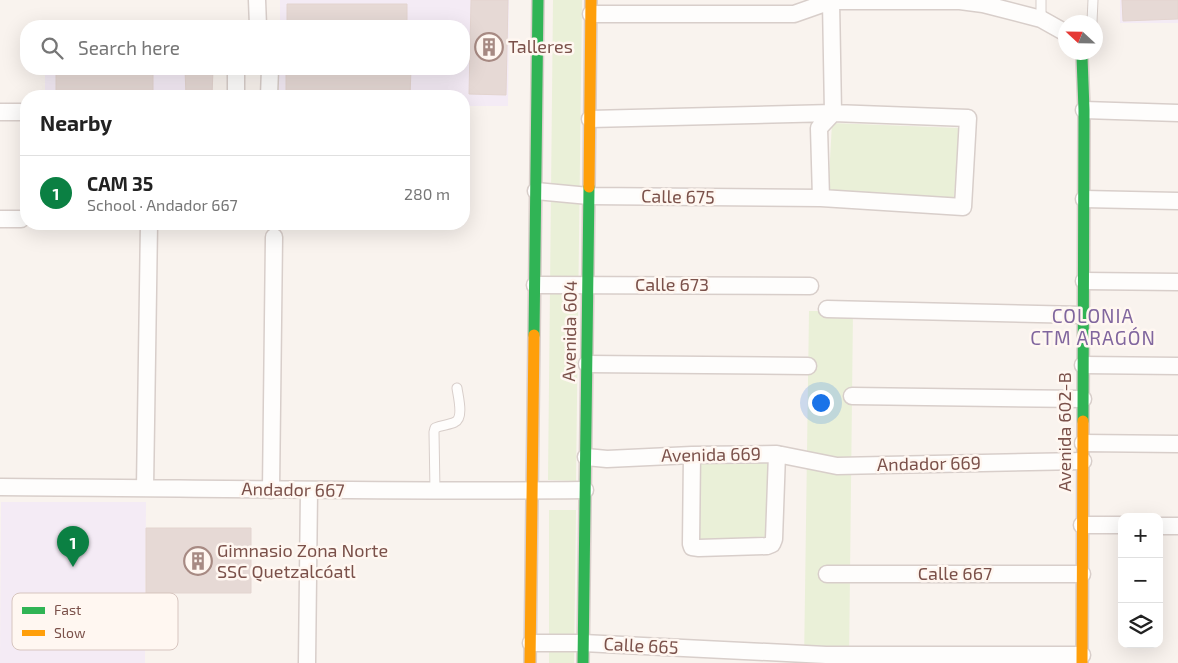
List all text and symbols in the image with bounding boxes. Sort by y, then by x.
north arrow [1058,15,1103,60]
search box [20,20,470,75]
building icon: Talleres [474,32,504,62]
icon: search [38,34,66,62]
place label: Talleres [508,35,573,57]
text: Search here [78,36,180,59]
text: Nearby [40,110,112,135]
text: CAM 35 [87,172,153,195]
text: 1 [53,184,59,203]
text: 280 m [404,184,450,203]
street label: Calle 675 [641,184,715,208]
text: School · Andador 667 [87,195,238,214]
street label: Calle 673 [635,273,709,295]
street label: Avenida 604 [557,280,581,382]
district label: COLONIA CTM ARAGÓN [1030,304,1156,349]
street label: Avenida 602-B [1053,372,1075,492]
your location [808,390,834,416]
street label: Avenida 669 [661,442,761,466]
street label: Andador 669 [877,451,981,475]
street label: Andador 667 [241,477,345,501]
map controls [1118,513,1163,648]
button: + [1118,513,1163,558]
pin: 1 [57,526,89,567]
place label: Gimnasio Zona Norte SSC Quetzalcóatl [217,539,388,582]
building icon: Gimnasio Zona Norte SSC Quetzalcóatl [183,546,213,576]
button: − [1118,558,1163,603]
street label: Calle 667 [918,562,992,584]
legend [12,593,178,650]
text: Fast [54,601,81,618]
button: layers [1118,603,1163,648]
text: Slow [54,624,86,641]
street label: Calle 665 [603,632,679,658]

